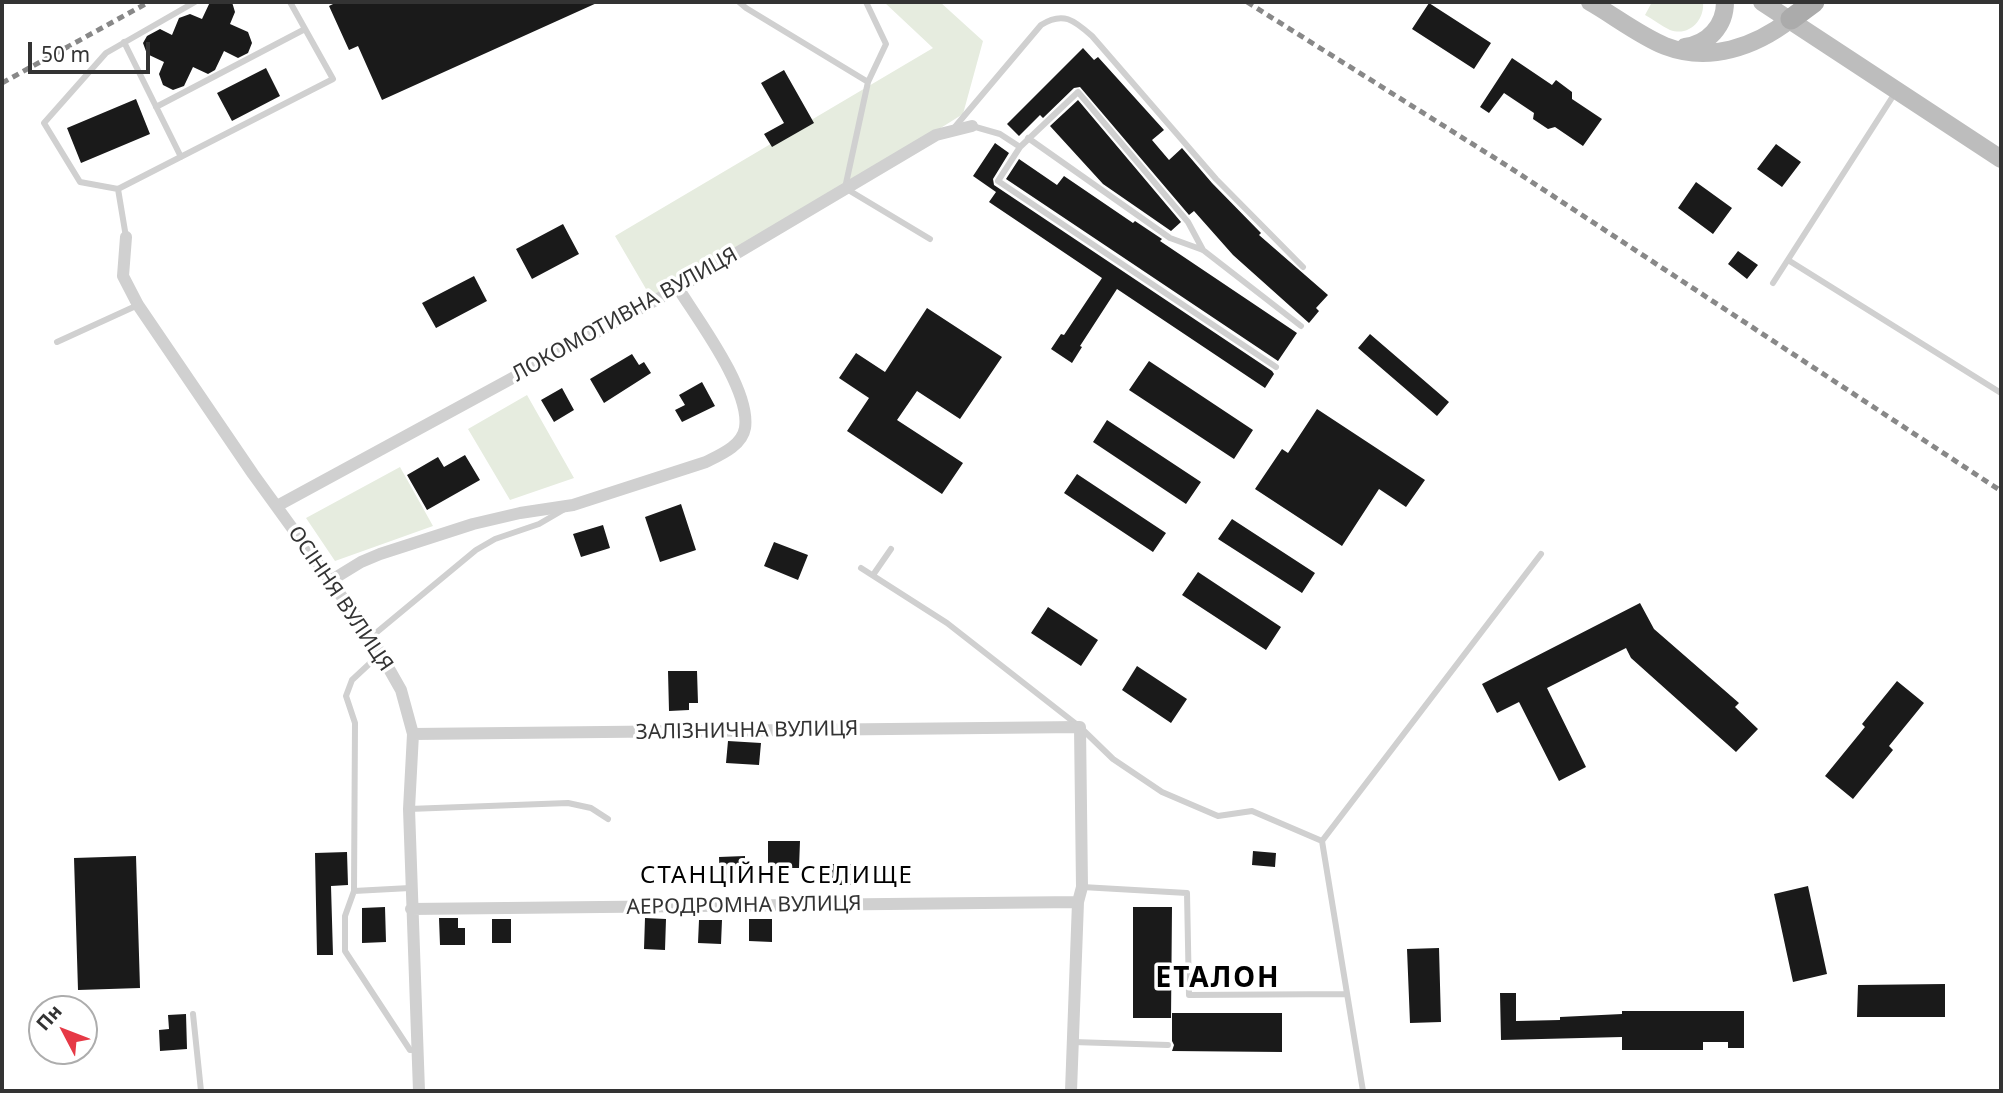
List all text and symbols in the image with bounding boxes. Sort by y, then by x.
scale bar [32,28,154,72]
text: 50 m [41,40,90,68]
street label: ЛОКОМОТИВНА ВУЛИЦЯ [508,242,742,388]
street label: ОСІННЯ ВУЛИЦЯ [282,522,398,676]
street label: ЗАЛІЗНИЧНА ВУЛИЦЯ [636,716,858,746]
district label: СТАНЦІЙНЕ СЕЛИЩЕ [642,862,912,890]
street label: АЕРОДРОМНА ВУЛИЦЯ [626,891,862,921]
district label: ЕТАЛОН [1156,962,1280,996]
north arrow [28,995,98,1065]
text: Пн [30,999,68,1036]

